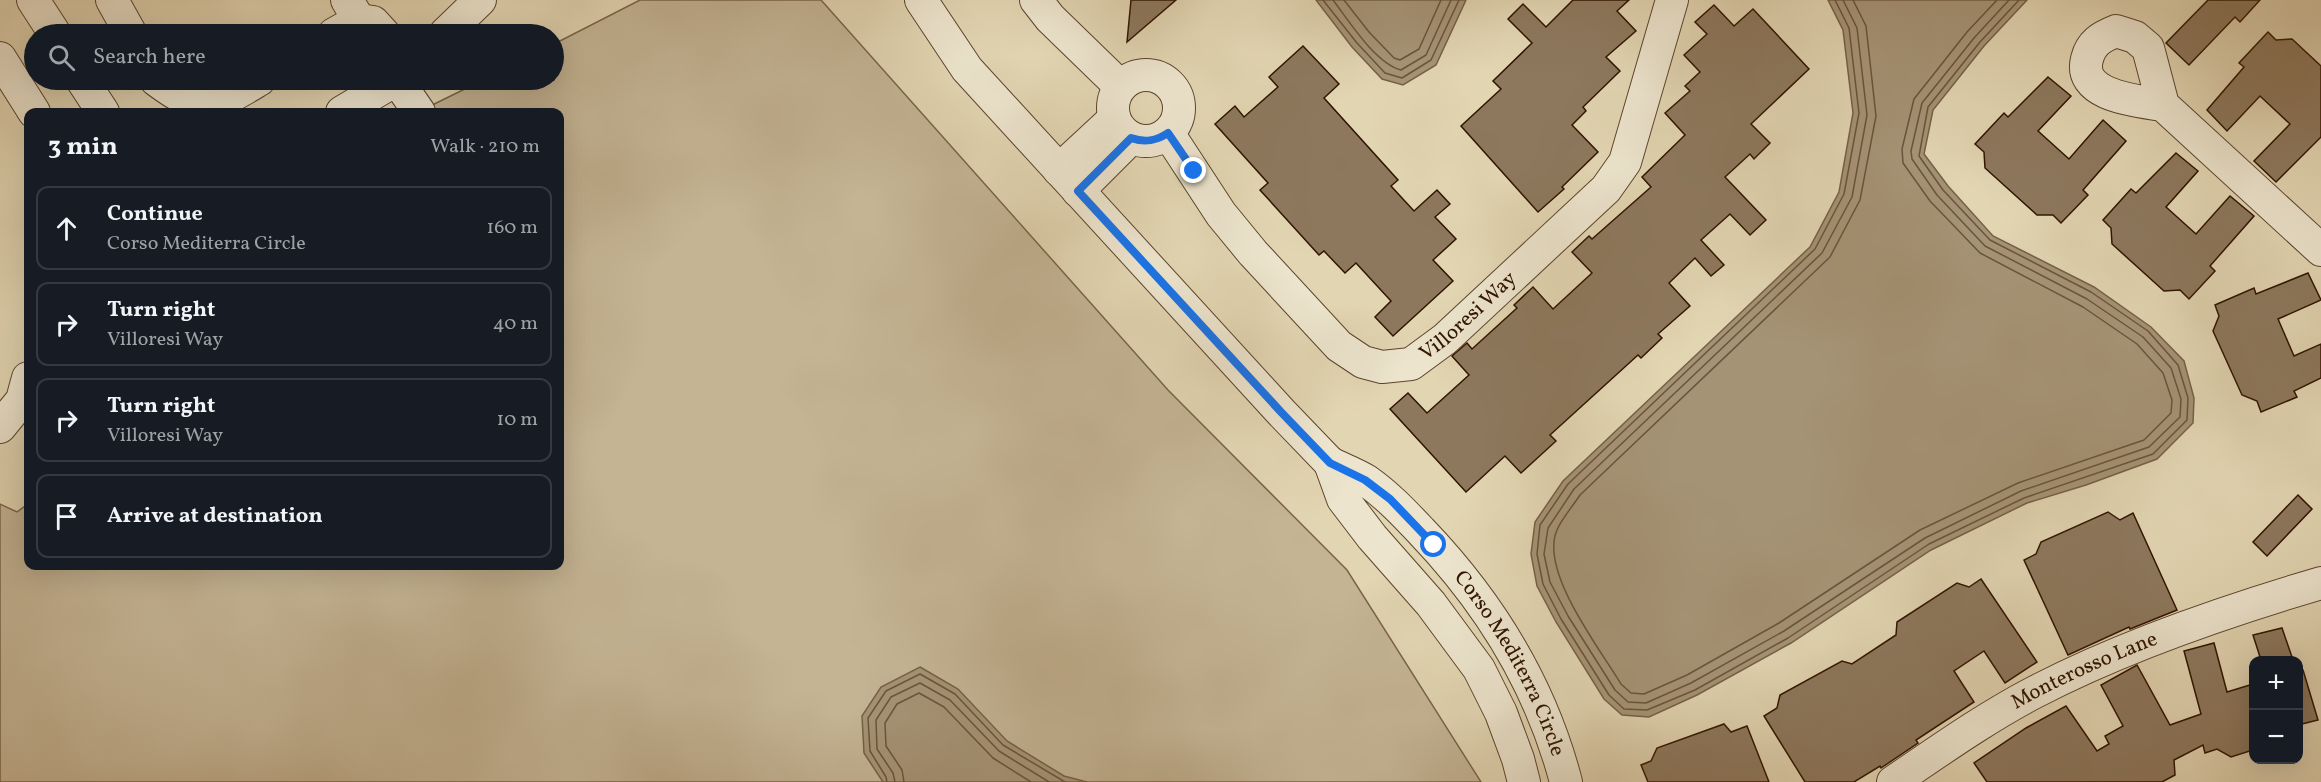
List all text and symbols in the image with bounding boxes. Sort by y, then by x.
search box [24,24,564,90]
icon: search [45,41,78,74]
text: Search here [93,42,206,73]
text: 3 min [48,129,118,165]
text: Walk · 210 m [430,133,540,161]
route end [1180,157,1206,183]
text: Continue [107,199,203,230]
icon: ahead [50,212,83,245]
text: 160 m [486,214,538,242]
text: Corso Mediterra Circle [107,230,306,258]
street label: Villoresi Way [1413,264,1524,368]
text: Turn right [107,295,215,326]
icon: right [50,308,83,341]
text: 40 m [493,310,538,338]
text: Villoresi Way [107,326,223,354]
text: Turn right [107,391,215,422]
icon: right [50,404,83,437]
text: 10 m [497,406,538,434]
text: Villoresi Way [107,422,223,450]
icon: arrive [50,500,83,533]
text: Arrive at destination [107,501,323,532]
route start [1420,531,1446,557]
street label: Corso Mediterra Circle [1447,564,1572,760]
street label: Monterosso Lane [2006,624,2162,717]
map controls [2249,656,2303,764]
button: + [2249,656,2303,710]
button: − [2249,710,2303,764]

